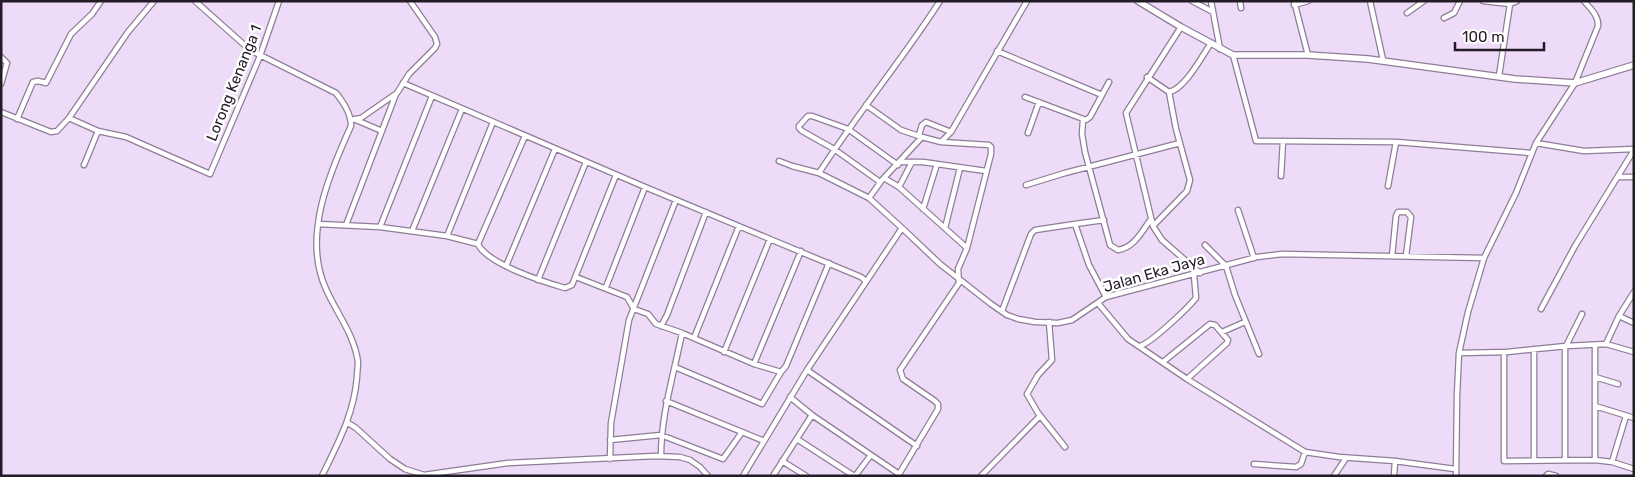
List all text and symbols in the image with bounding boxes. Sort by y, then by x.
scale bar [1455,20,1544,52]
street label: Lorong Kenanga 1 [203,22,265,144]
text: 100 m [1462,28,1504,46]
street label: Jalan Eka Jaya [1101,250,1207,296]

